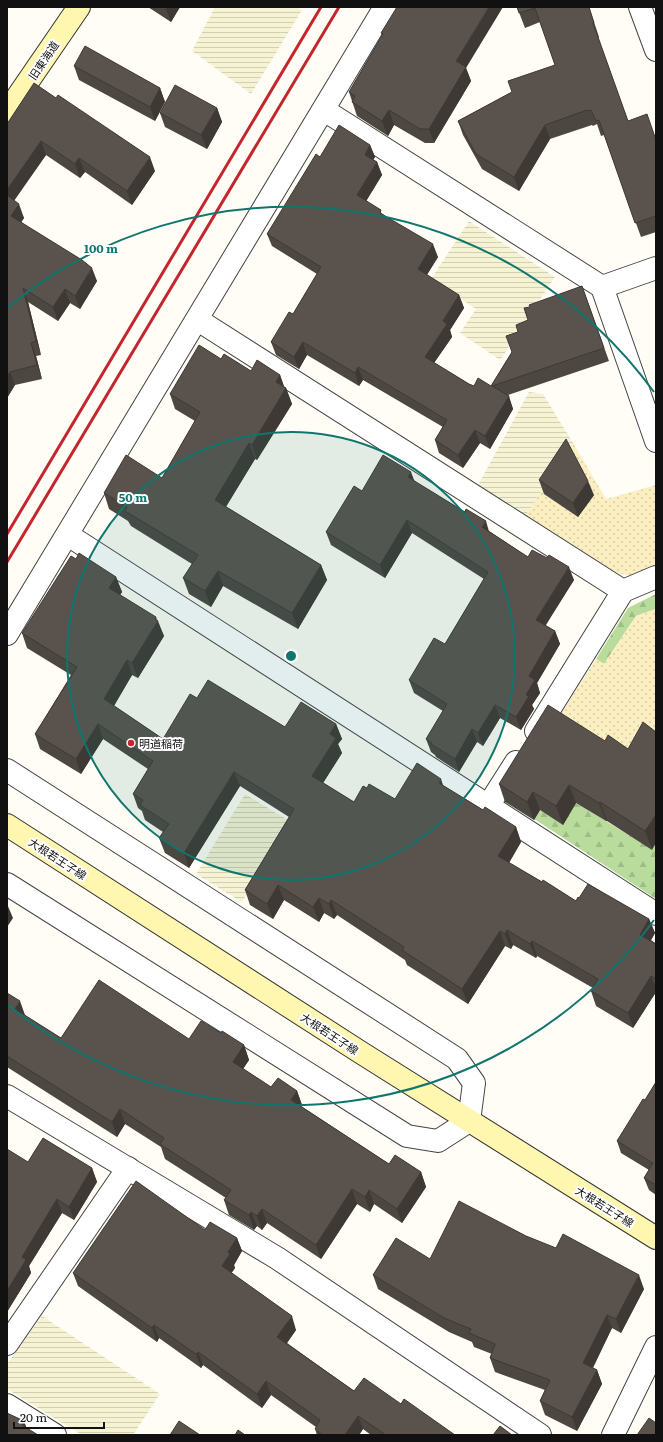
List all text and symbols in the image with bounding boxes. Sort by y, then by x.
street label: 旧東海道 [24,37,62,83]
text: 100 m [84,239,118,257]
text: 50 m [119,488,147,506]
centre of rings [284,649,298,663]
place label: 明道稲荷 [139,735,183,751]
marker: 明道稲荷 [126,738,136,748]
street label: 大根若王子線 [26,833,90,883]
street label: 大根若王子線 [298,1008,362,1058]
street label: 大根若王子線 [573,1182,637,1230]
scale bar [14,1404,104,1430]
text: 20 m [20,1408,47,1426]

